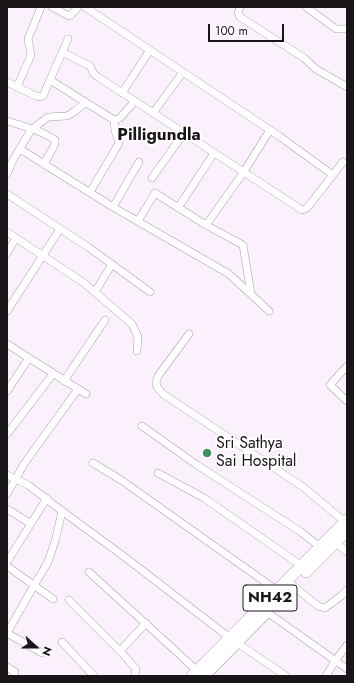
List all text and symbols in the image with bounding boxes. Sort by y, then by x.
scale bar [210,16,286,42]
text: 100 m [215,22,248,40]
district label: Pilligundla [117,126,201,146]
place label: Sri Sathya Sai Hospital [216,434,297,472]
marker: Sri Sathya Sai Hospital [201,447,213,459]
road number: NH42 [243,585,297,611]
north arrow [16,627,56,667]
text: N [38,644,56,658]

